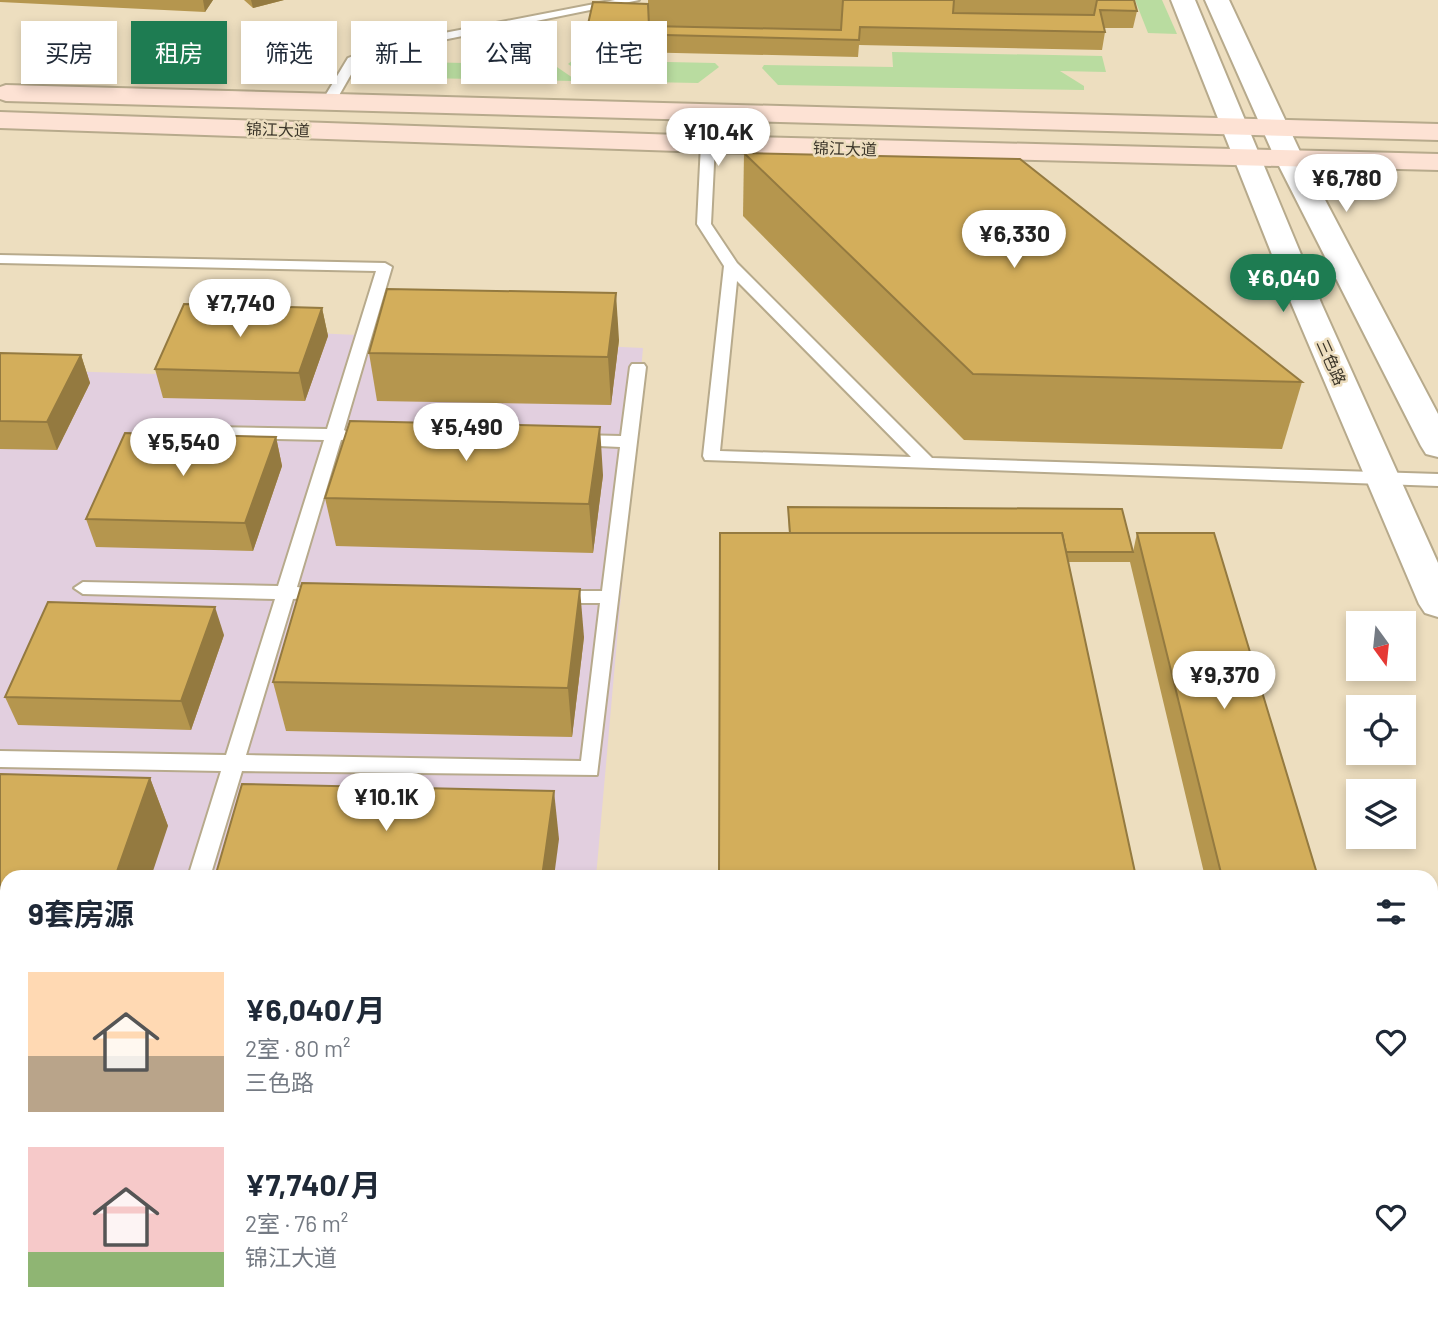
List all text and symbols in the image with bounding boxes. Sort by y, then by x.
chip: 买房 [21,21,117,84]
chip: 租房 [131,21,227,84]
chip: 筛选 [241,21,337,84]
chip: 新上 [351,21,447,84]
chip: 公寓 [461,21,557,84]
chip: 住宅 [571,21,667,84]
pin: ¥10.4K [661,108,775,168]
text: ¥10.4K [682,117,754,145]
street label: 锦江大道 [246,118,310,140]
street label: 锦江大道 [813,137,877,159]
pin: ¥6,780 [1289,154,1403,214]
text: ¥6,780 [1310,163,1382,191]
pin: ¥6,330 [957,210,1071,270]
text: ¥6,330 [978,219,1050,247]
pin: ¥6,040 [1226,254,1340,314]
text: ¥6,040 [1246,263,1320,291]
pin: ¥7,740 [183,280,297,339]
text: ¥7,740 [205,288,275,316]
street label: 三色路 [1314,336,1350,388]
pin: ¥5,490 [409,404,523,463]
text: ¥5,490 [429,412,503,440]
pin: ¥5,540 [126,419,240,478]
text: ¥5,540 [146,427,220,455]
north arrow [1346,611,1416,681]
map controls [1346,611,1416,849]
pin: ¥9,370 [1167,652,1281,711]
text: ¥9,370 [1188,660,1260,688]
button: locate [1346,695,1416,765]
pin: ¥10.1K [329,774,443,833]
button: layers [1346,779,1416,849]
text: ¥10.1K [353,782,419,810]
icon: filters [1372,893,1410,931]
text: 9套房源 [28,895,134,931]
text: ¥6,040/月 [245,991,385,1027]
icon: home [84,1000,168,1084]
icon: heart [1372,1023,1410,1061]
text: 2室 · 80 m² [245,1034,350,1062]
text: 三色路 [245,1068,314,1096]
text: ¥7,740/月 [245,1166,381,1202]
icon: home [84,1175,168,1259]
icon: heart [1372,1198,1410,1236]
text: 2室 · 76 m² [245,1209,348,1237]
text: 锦江大道 [245,1243,337,1271]

